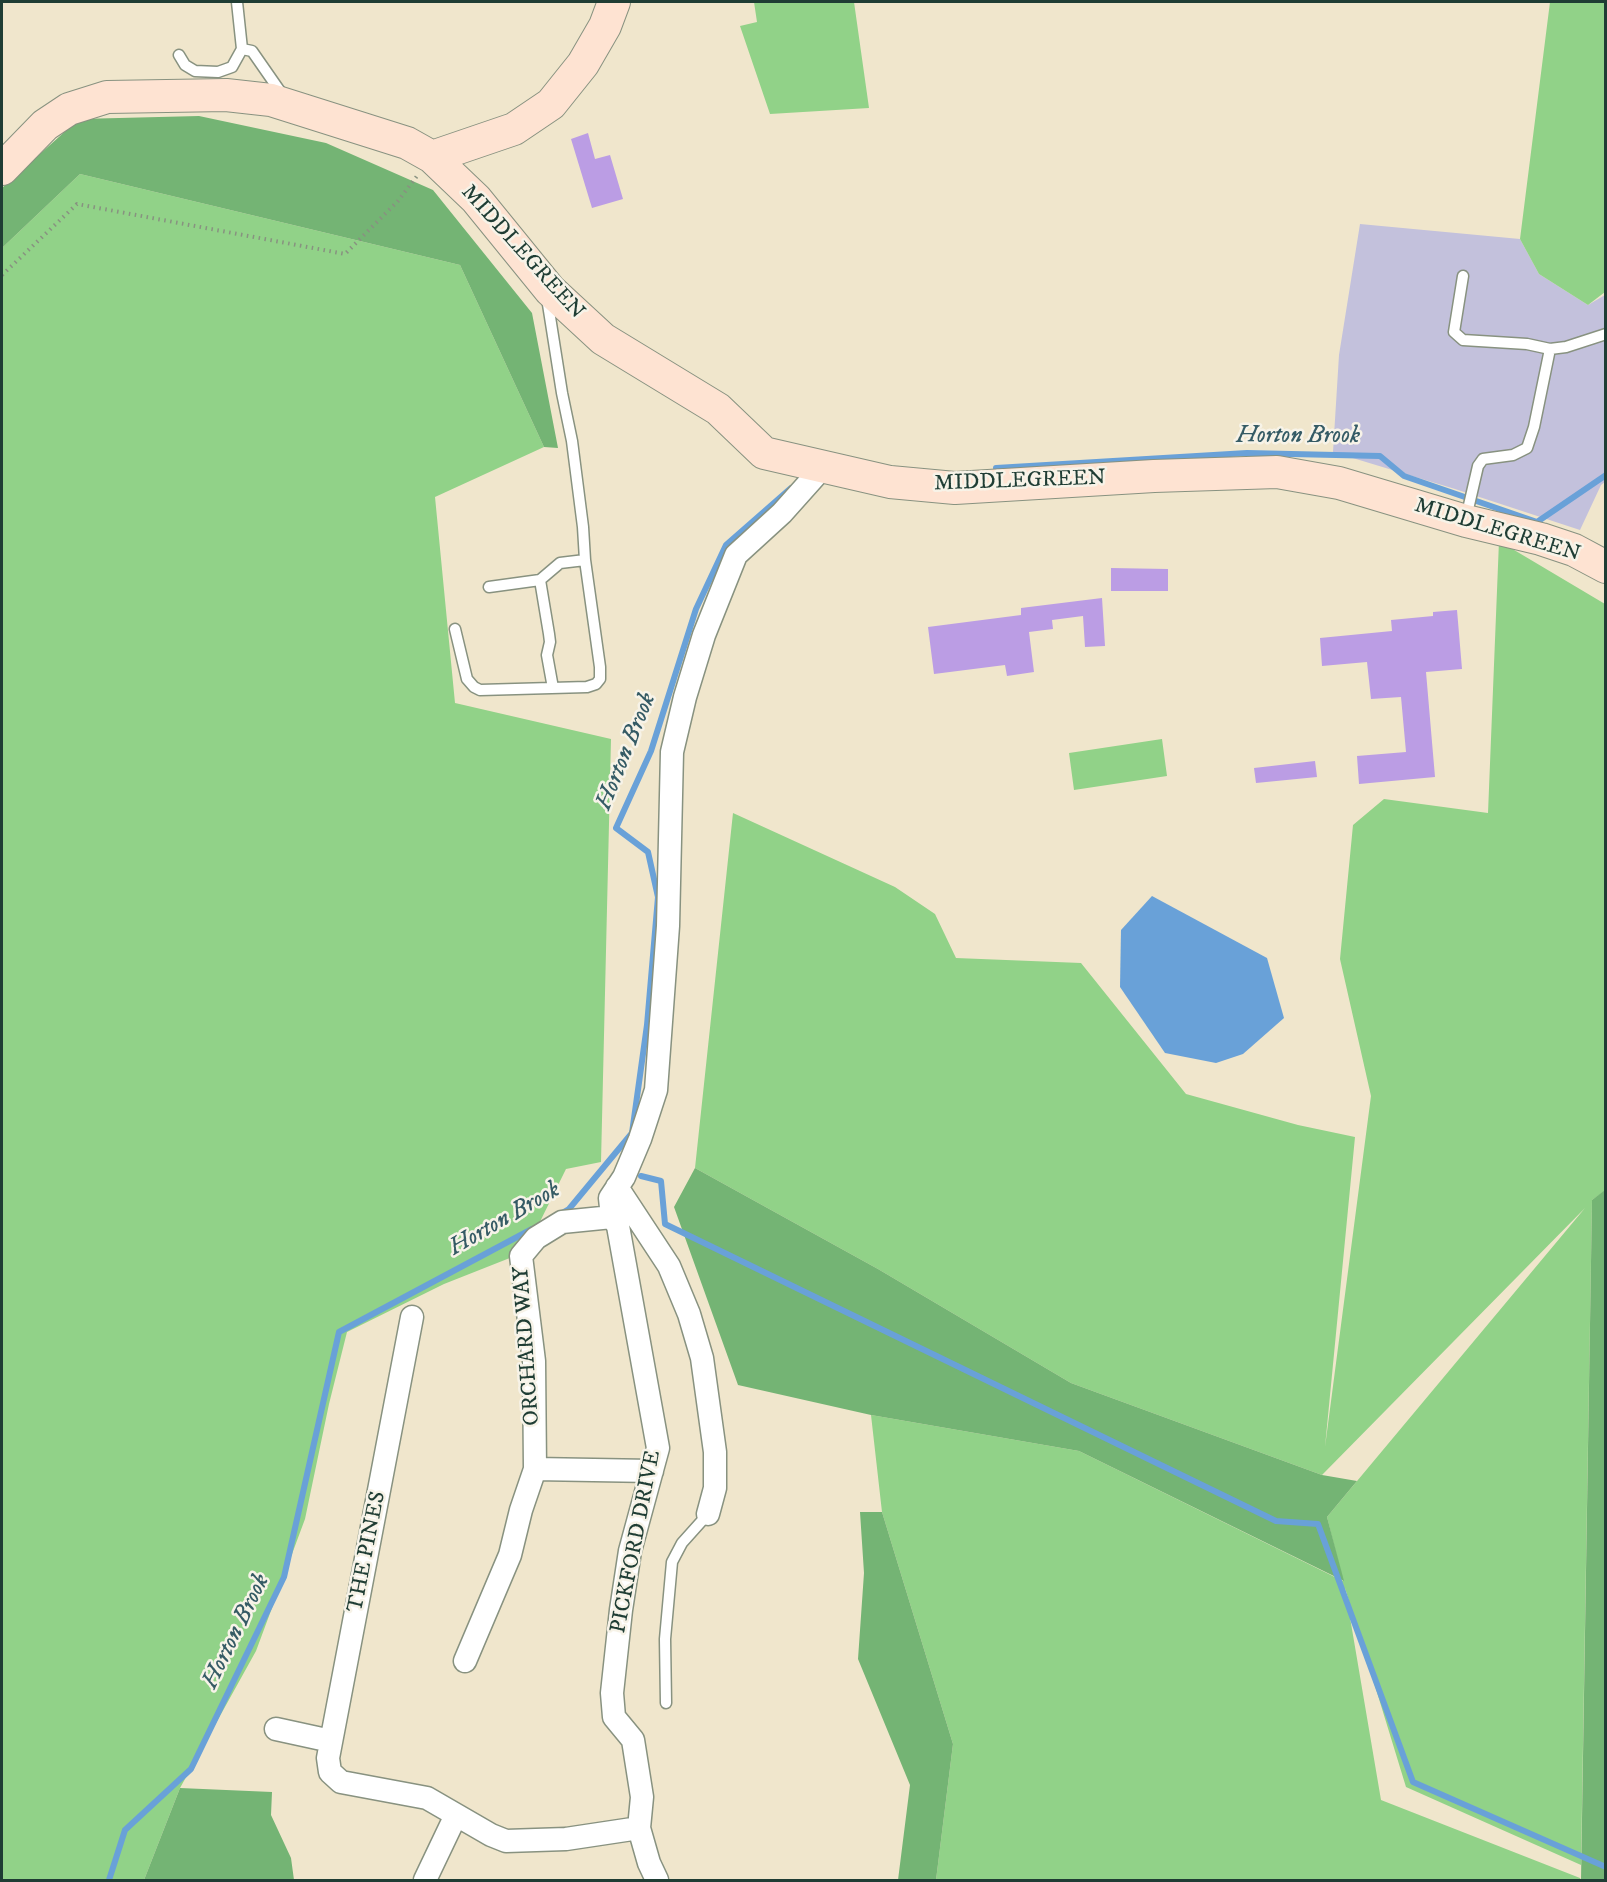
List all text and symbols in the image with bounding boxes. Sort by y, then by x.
street label: MIDDLEGREEN [455,180,589,326]
water label: Horton Brook [1236,423,1360,451]
street label: MIDDLEGREEN [934,466,1106,498]
street label: MIDDLEGREEN [1411,493,1583,569]
water label: Horton Brook [590,689,664,815]
water label: Horton Brook [444,1177,566,1263]
street label: ORCHARD WAY [509,1265,547,1427]
street label: PICKFORD DRIVE [606,1448,668,1636]
street label: THE PINES [343,1489,393,1615]
water label: Horton Brook [197,1570,277,1694]

